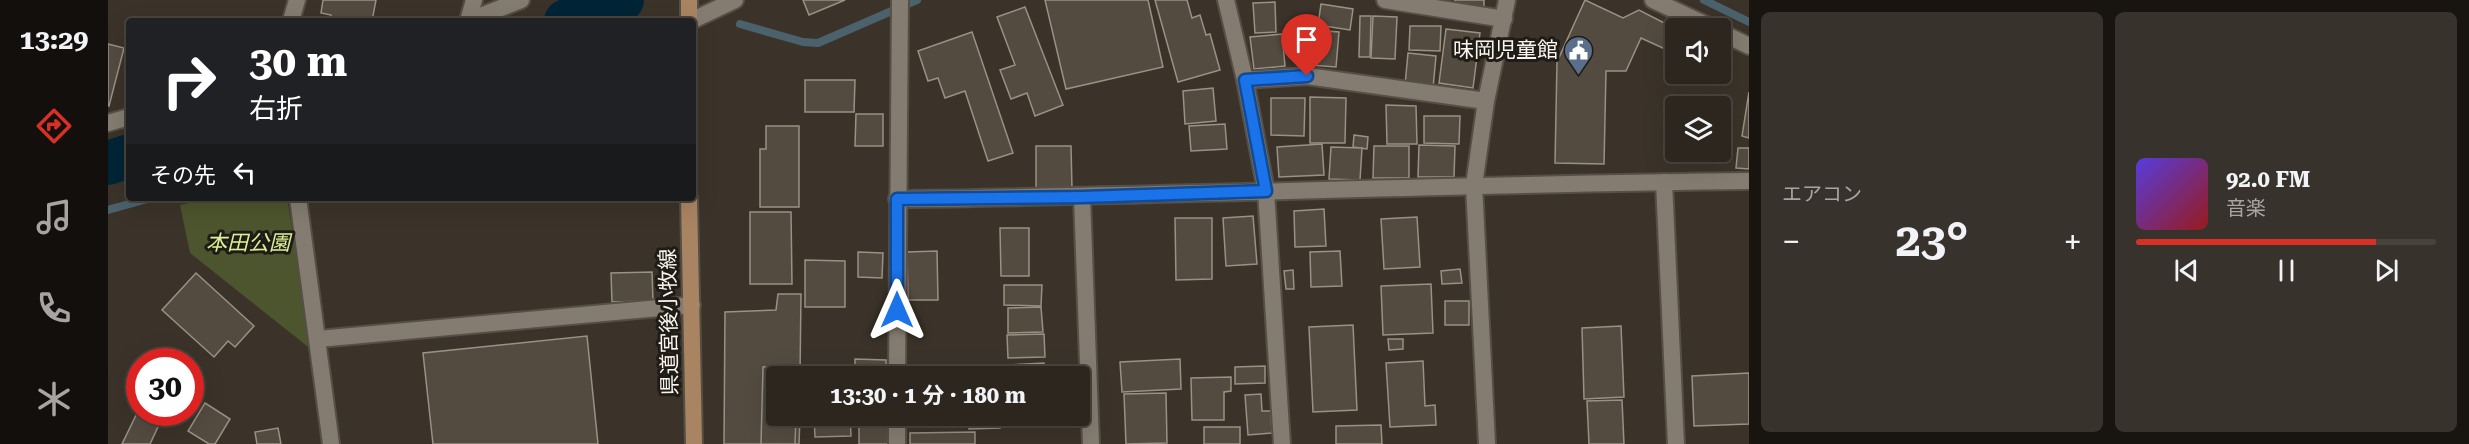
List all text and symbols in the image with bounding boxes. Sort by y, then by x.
pin [1281,14,1332,76]
map controls [1665,18,1731,162]
button: sound [1665,18,1731,84]
icon: arrive [1290,23,1323,56]
text: 13:29 [20,24,88,56]
public building icon: 味岡児童館 [1563,34,1595,76]
text: 30 m [249,37,347,86]
place label: 味岡児童館 [1453,38,1558,62]
icon: right [150,42,228,120]
text: 右折 [249,93,303,125]
button: layers [1665,96,1731,162]
icon: directions [33,105,75,147]
icon: left [228,156,261,189]
text: その先 [150,163,216,188]
text: 92.0 FM [2226,167,2310,192]
text: エアコン [1782,182,1862,206]
icon: music [33,196,75,238]
text: 音楽 [2226,196,2266,220]
text: 23° [1896,214,1968,267]
text: − [1782,222,1800,261]
text: + [2064,222,2082,261]
park label: 本田公園 [206,231,293,255]
street label: 県道宮後小牧線 [656,248,682,396]
icon: previous [2170,254,2203,287]
icon: pause [2270,254,2303,287]
icon: next [2370,254,2403,287]
position arrow [865,278,929,342]
icon: phone [33,287,75,329]
speed limit sign: 30 [126,348,204,426]
icon: climate [33,378,75,420]
text: 13:30 · 1 分 · 180 m [830,383,1026,408]

